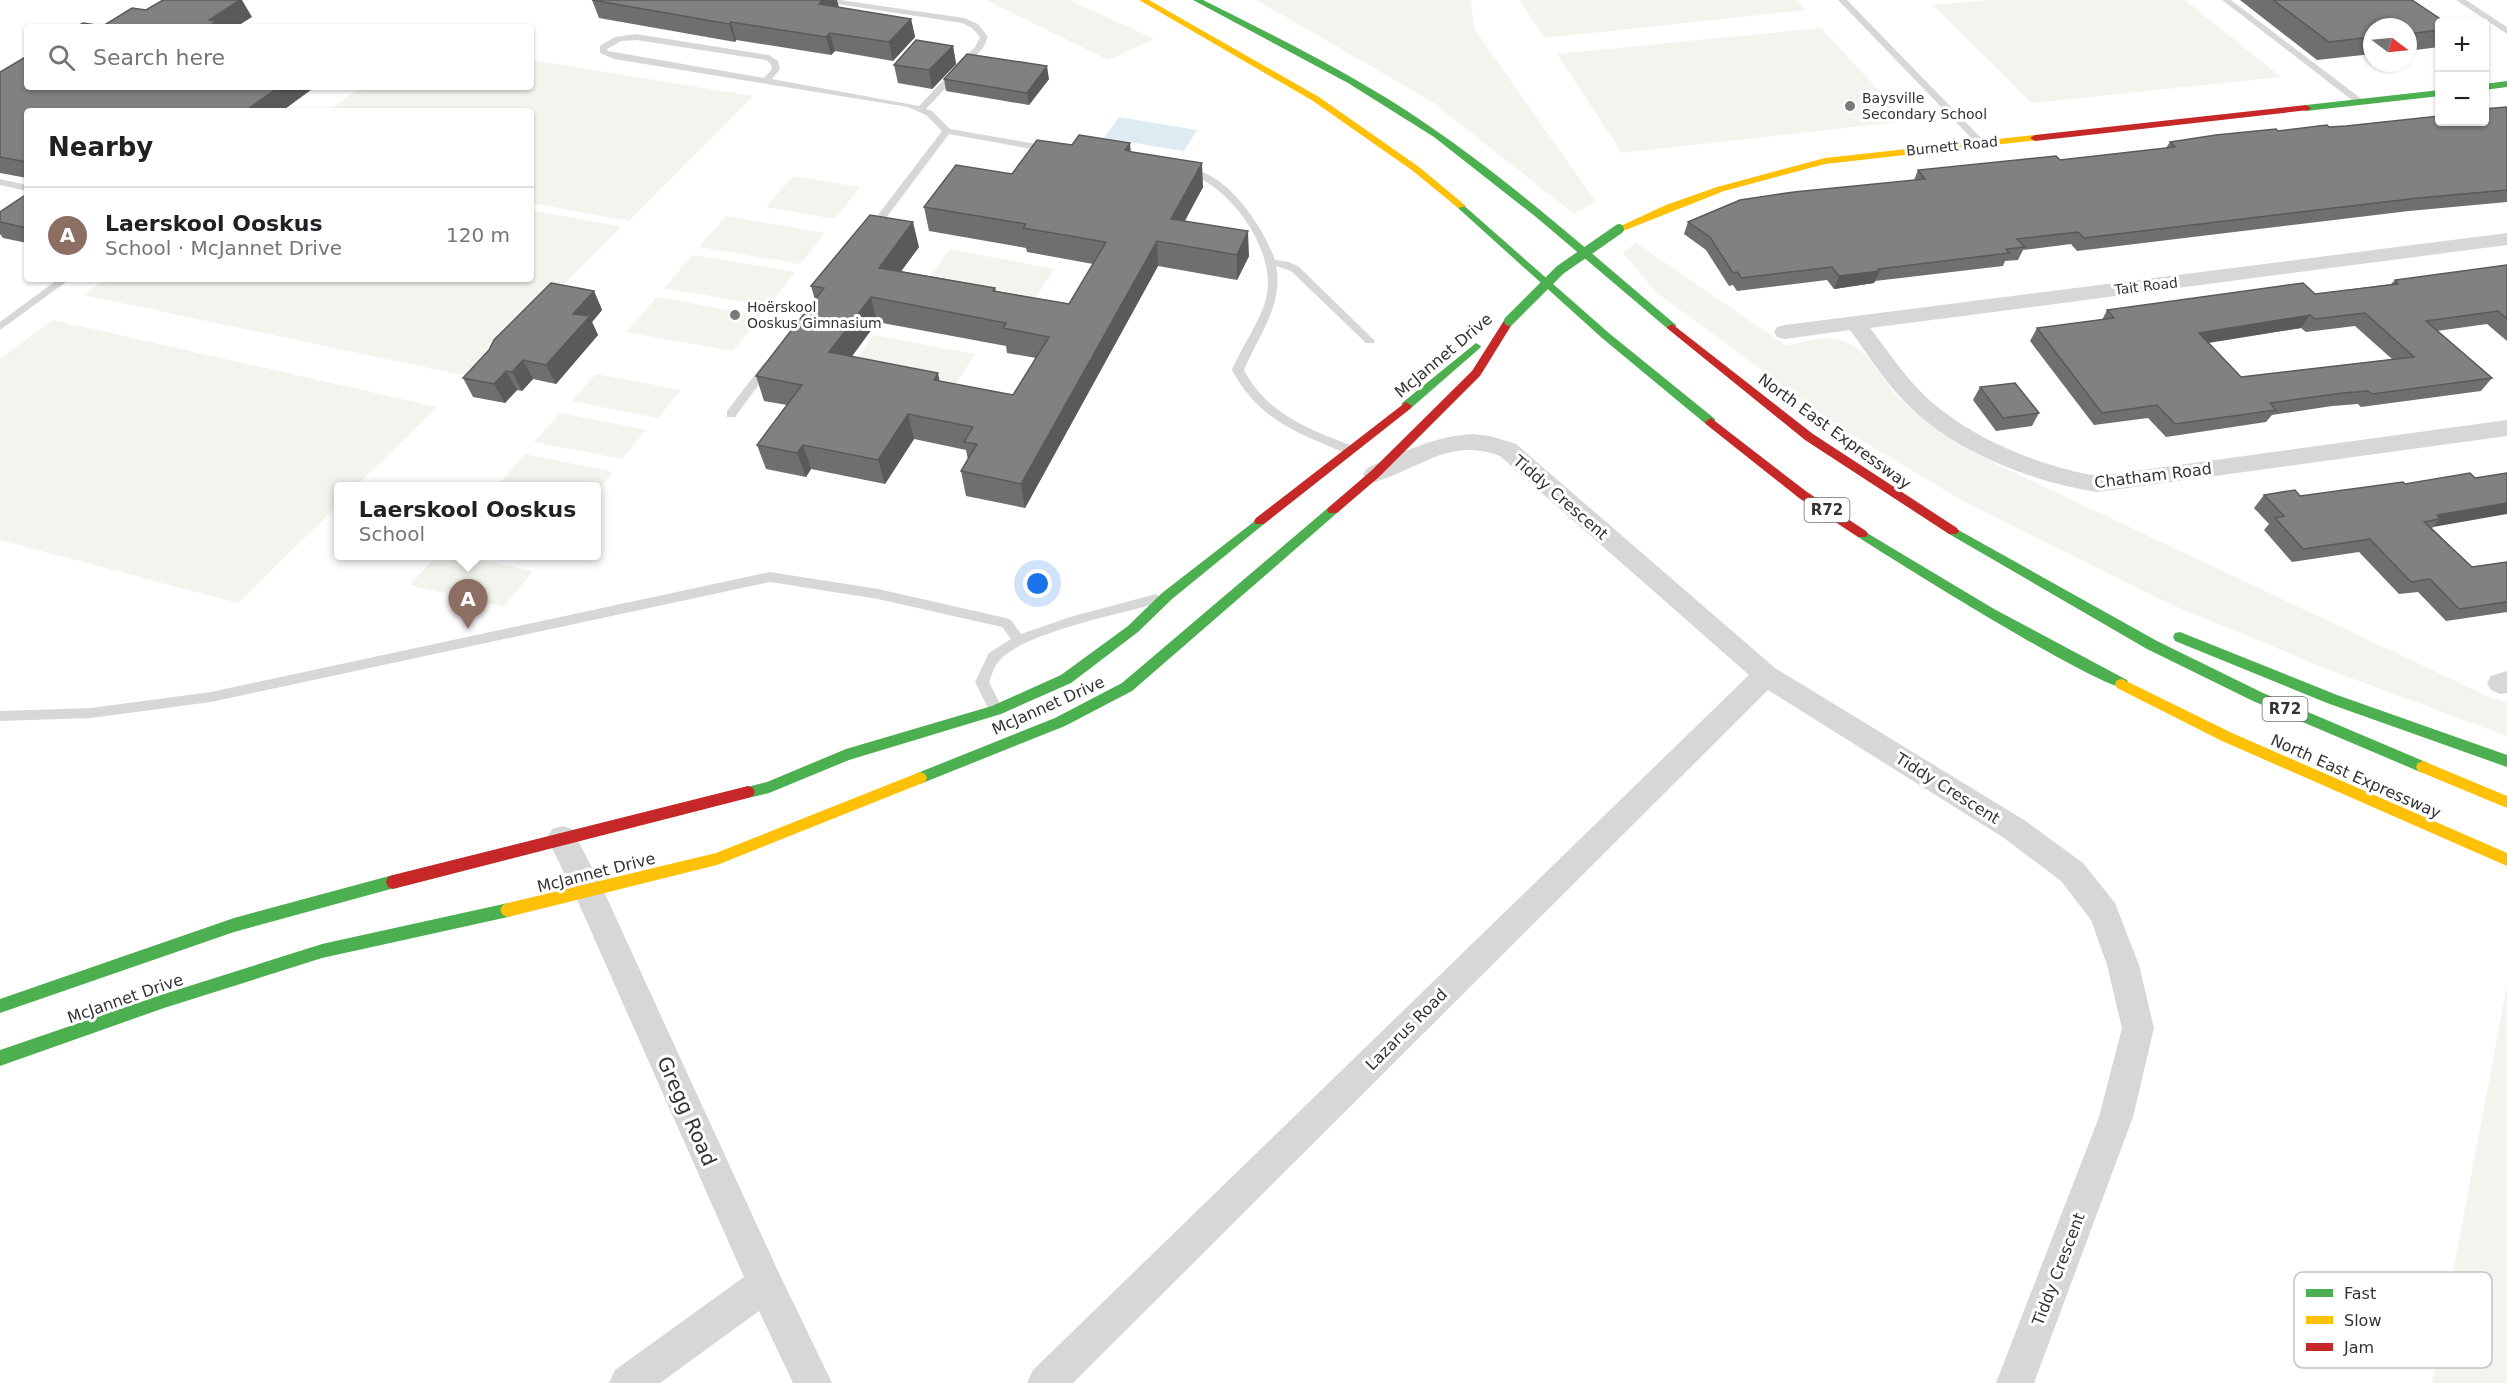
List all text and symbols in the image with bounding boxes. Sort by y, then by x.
north arrow [2363,18,2417,72]
map controls [2435,18,2489,126]
button: + [2435,18,2489,72]
search box [24,24,534,90]
icon: search [45,41,78,74]
text: Search here [93,45,225,70]
button: − [2435,72,2489,126]
place label: Baysville Secondary School [1862,90,1987,122]
marker: Baysville Secondary School [1843,99,1857,113]
text: Nearby [48,132,153,162]
street label: Burnett Road [1905,133,1999,159]
text: Laerskool Ooskus [105,211,323,236]
text: A [60,223,75,247]
text: 120 m [446,223,510,247]
text: School · McJannet Drive [105,236,342,260]
street label: Tait Road [2112,274,2179,298]
place label: Hoërskool Ooskus Gimnasium [747,299,882,331]
marker: Hoërskool Ooskus Gimnasium [728,308,742,322]
street label: McJannet Drive [1391,309,1496,402]
street label: North East Expressway [1755,370,1915,493]
street label: Tiddy Crescent [1509,450,1612,544]
street label: Chatham Road [2093,459,2213,492]
popup [334,482,601,560]
text: Laerskool Ooskus [359,497,576,522]
road number: R72 [1804,498,1850,522]
text: School [359,522,425,546]
your location [1023,569,1052,598]
pin: A [448,580,488,629]
street label: McJannet Drive [989,672,1107,739]
road number: R72 [2262,697,2308,721]
street label: North East Expressway [2268,730,2444,823]
street label: Tiddy Crescent [1891,748,2003,828]
street label: McJannet Drive [535,849,657,896]
street label: McJannet Drive [65,970,186,1027]
street label: Lazarus Road [1362,985,1451,1074]
street label: Gregg Road [652,1052,722,1170]
street label: Tiddy Crescent [2028,1210,2089,1329]
legend [2294,1272,2492,1368]
text: Fast [2344,1284,2376,1303]
text: Slow [2344,1311,2381,1330]
text: Jam [2343,1338,2374,1357]

